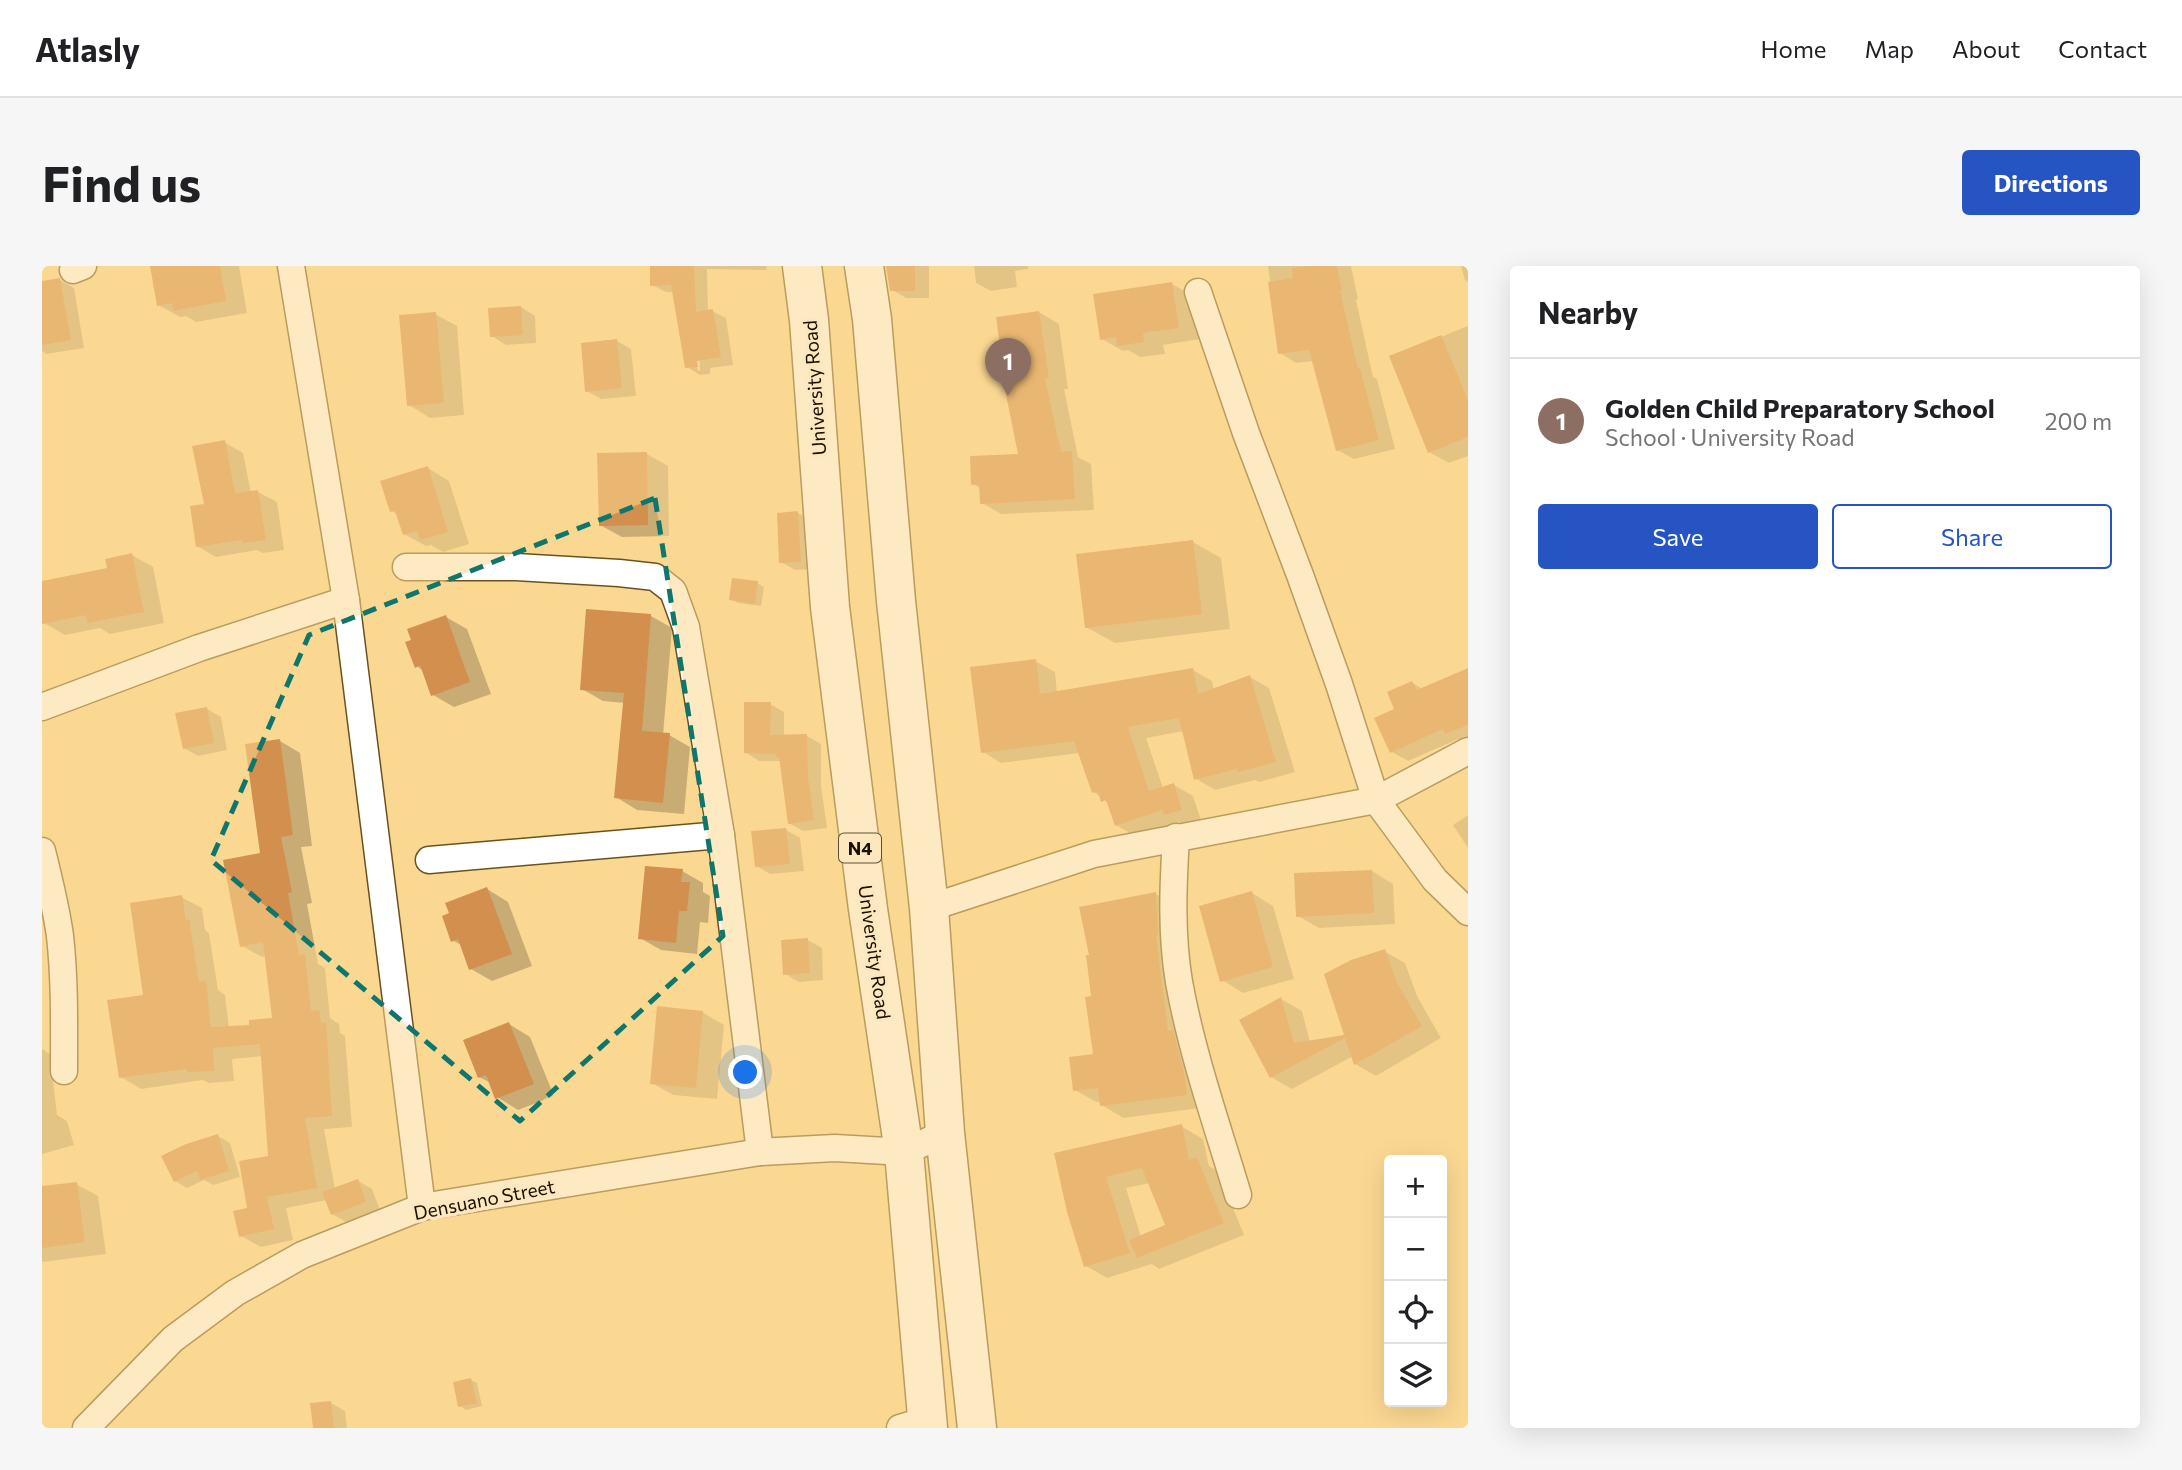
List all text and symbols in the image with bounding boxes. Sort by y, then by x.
text: Atlasly [35,28,140,69]
text: Home [1761,34,1827,63]
text: Map [1865,34,1914,63]
text: About [1952,34,2020,63]
text: Contact [2058,34,2147,63]
button: Directions [1962,150,2140,215]
text: Find us [42,152,201,212]
text: Nearby [1538,293,1638,330]
street label: University Road [798,320,830,456]
pin: 1 [985,338,1031,396]
text: Golden Child Preparatory School [1605,392,1995,423]
text: 1 [1556,407,1566,435]
text: 200 m [2045,407,2112,435]
text: School · University Road [1605,423,1855,451]
button: Save [1538,504,1818,569]
button: Share [1832,504,2112,569]
road number: N4 [839,834,881,862]
street label: University Road [854,883,896,1021]
your location [728,1055,762,1089]
map controls [1384,1155,1447,1407]
button: + [1384,1155,1447,1218]
street label: Densuano Street [411,1174,557,1224]
button: − [1384,1218,1447,1281]
button: locate [1384,1281,1447,1344]
button: layers [1384,1344,1447,1407]

